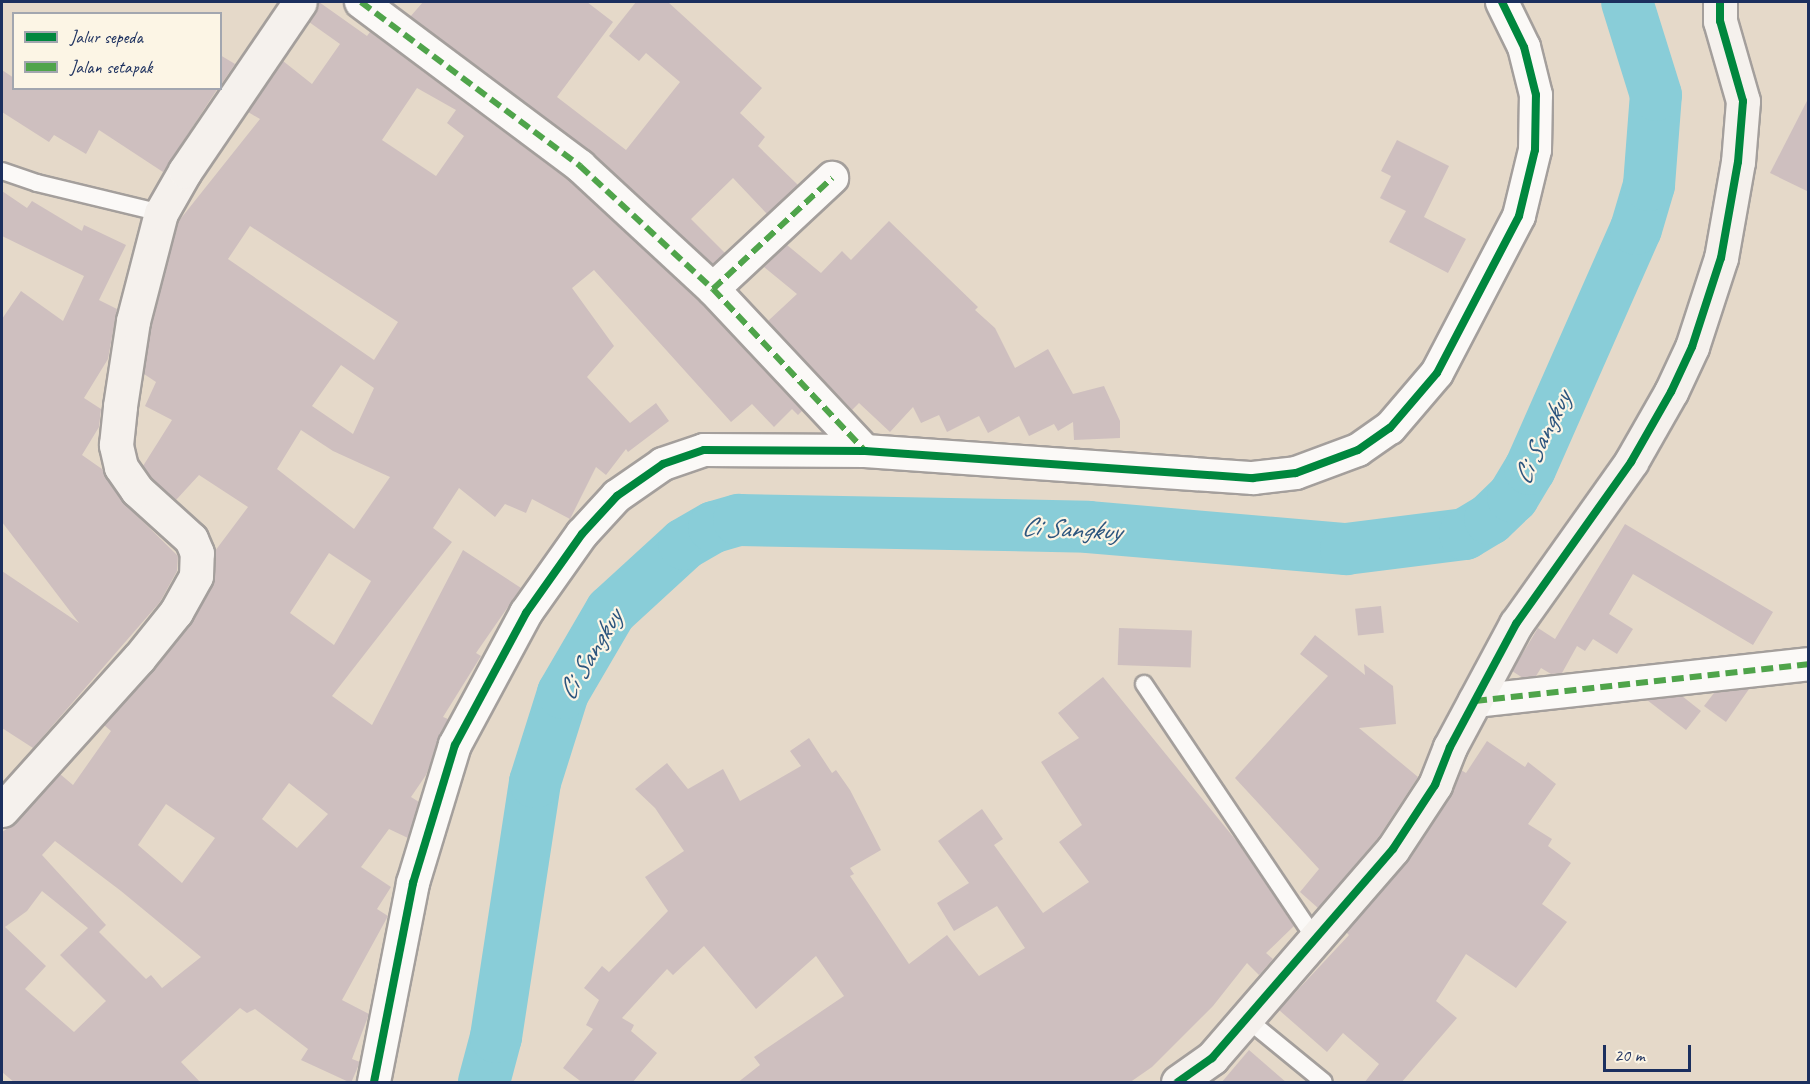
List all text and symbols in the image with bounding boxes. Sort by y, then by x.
legend [12,12,222,90]
text: Jalur sepeda [70,26,143,48]
text: Jalan setapak [70,56,152,78]
water label: Ci Sangkuy [1506,386,1578,490]
water label: Ci Sangkuy [1020,510,1122,548]
water label: Ci Sangkuy [550,604,630,706]
scale bar [1606,1033,1694,1071]
text: 20 m [1614,1044,1645,1066]

